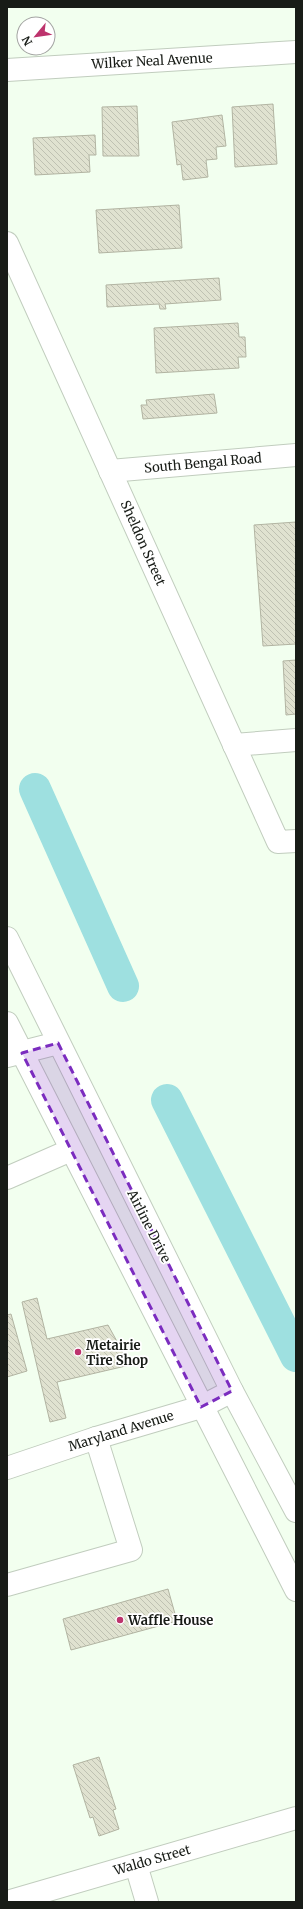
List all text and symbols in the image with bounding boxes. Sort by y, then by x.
north arrow [16,16,56,56]
text: N [19,33,35,48]
street label: Wilker Neal Avenue [90,49,213,73]
street label: South Bengal Road [143,449,263,477]
street label: Sheldon Street [117,498,169,588]
street label: Airline Drive [123,1186,175,1265]
place label: Metairie Tire Shop [86,1337,148,1369]
marker: Metairie Tire Shop [73,1347,83,1357]
street label: Maryland Avenue [66,1407,176,1455]
place label: Waffle House [127,1612,213,1629]
marker: Waffle House [115,1615,125,1625]
street label: Waldo Street [111,1841,192,1879]

